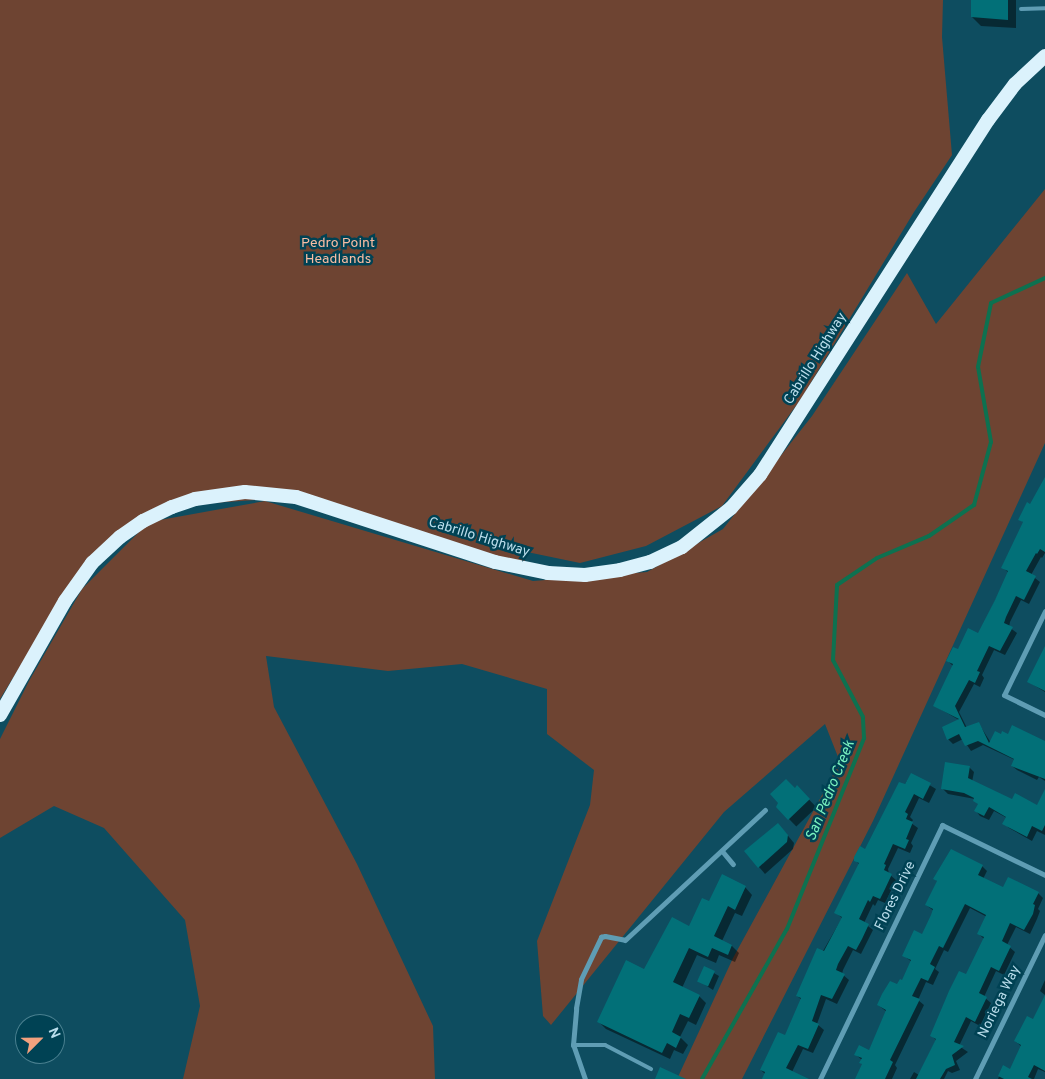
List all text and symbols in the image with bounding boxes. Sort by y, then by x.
park label: Pedro Point Headlands [301,236,375,268]
street label: Cabrillo Highway [781,310,851,408]
street label: Cabrillo Highway [426,515,532,561]
water label: San Pedro Creek [803,738,859,844]
street label: Flores Drive [872,859,920,933]
street label: Noriega Way [975,963,1025,1041]
north arrow [15,1014,65,1064]
text: N [44,1025,63,1041]

